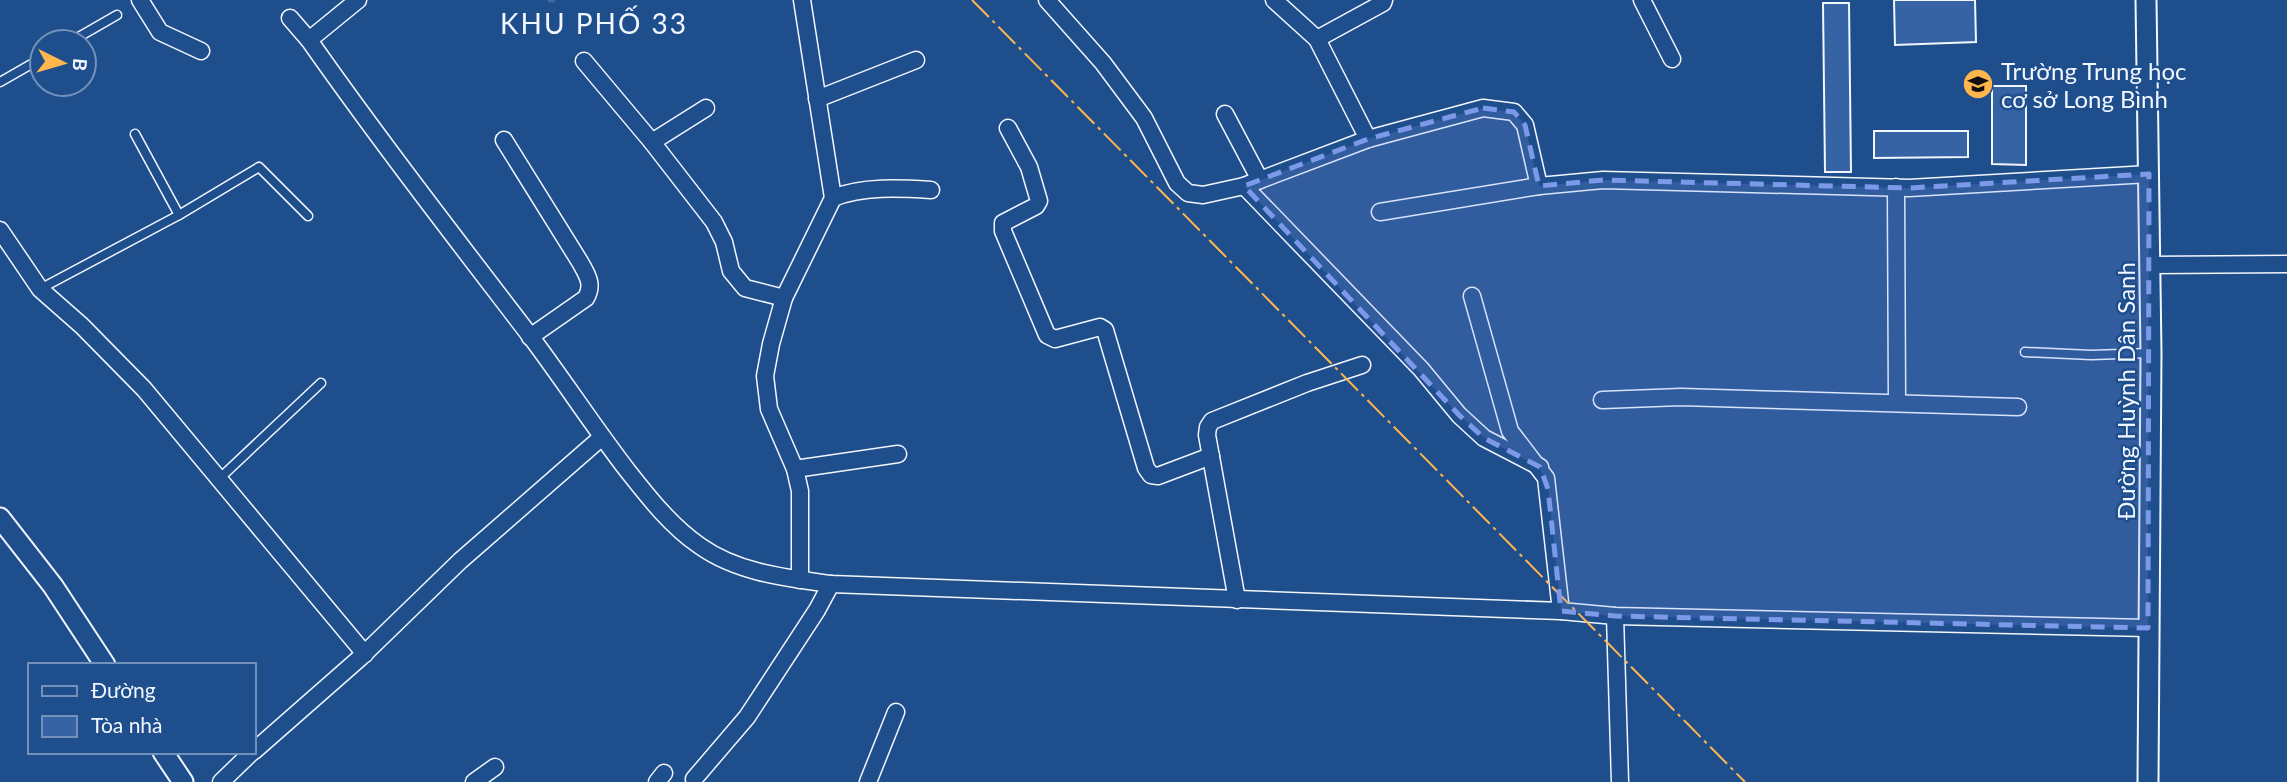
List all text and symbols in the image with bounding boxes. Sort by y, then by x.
district label: KHU PHỐ 33 [500,5,688,40]
north arrow [28,28,98,98]
place label: Trường Trung học cơ sở Long Bình [2001,56,2186,113]
text: B [68,57,92,72]
school or university icon: Trường Trung học cơ sở Long Bình [1961,67,1995,101]
street label: Đường Huỳnh Dân Sanh [2111,262,2140,520]
legend [28,663,256,754]
text: Đường [91,677,156,702]
text: Tòa nhà [91,712,163,737]

